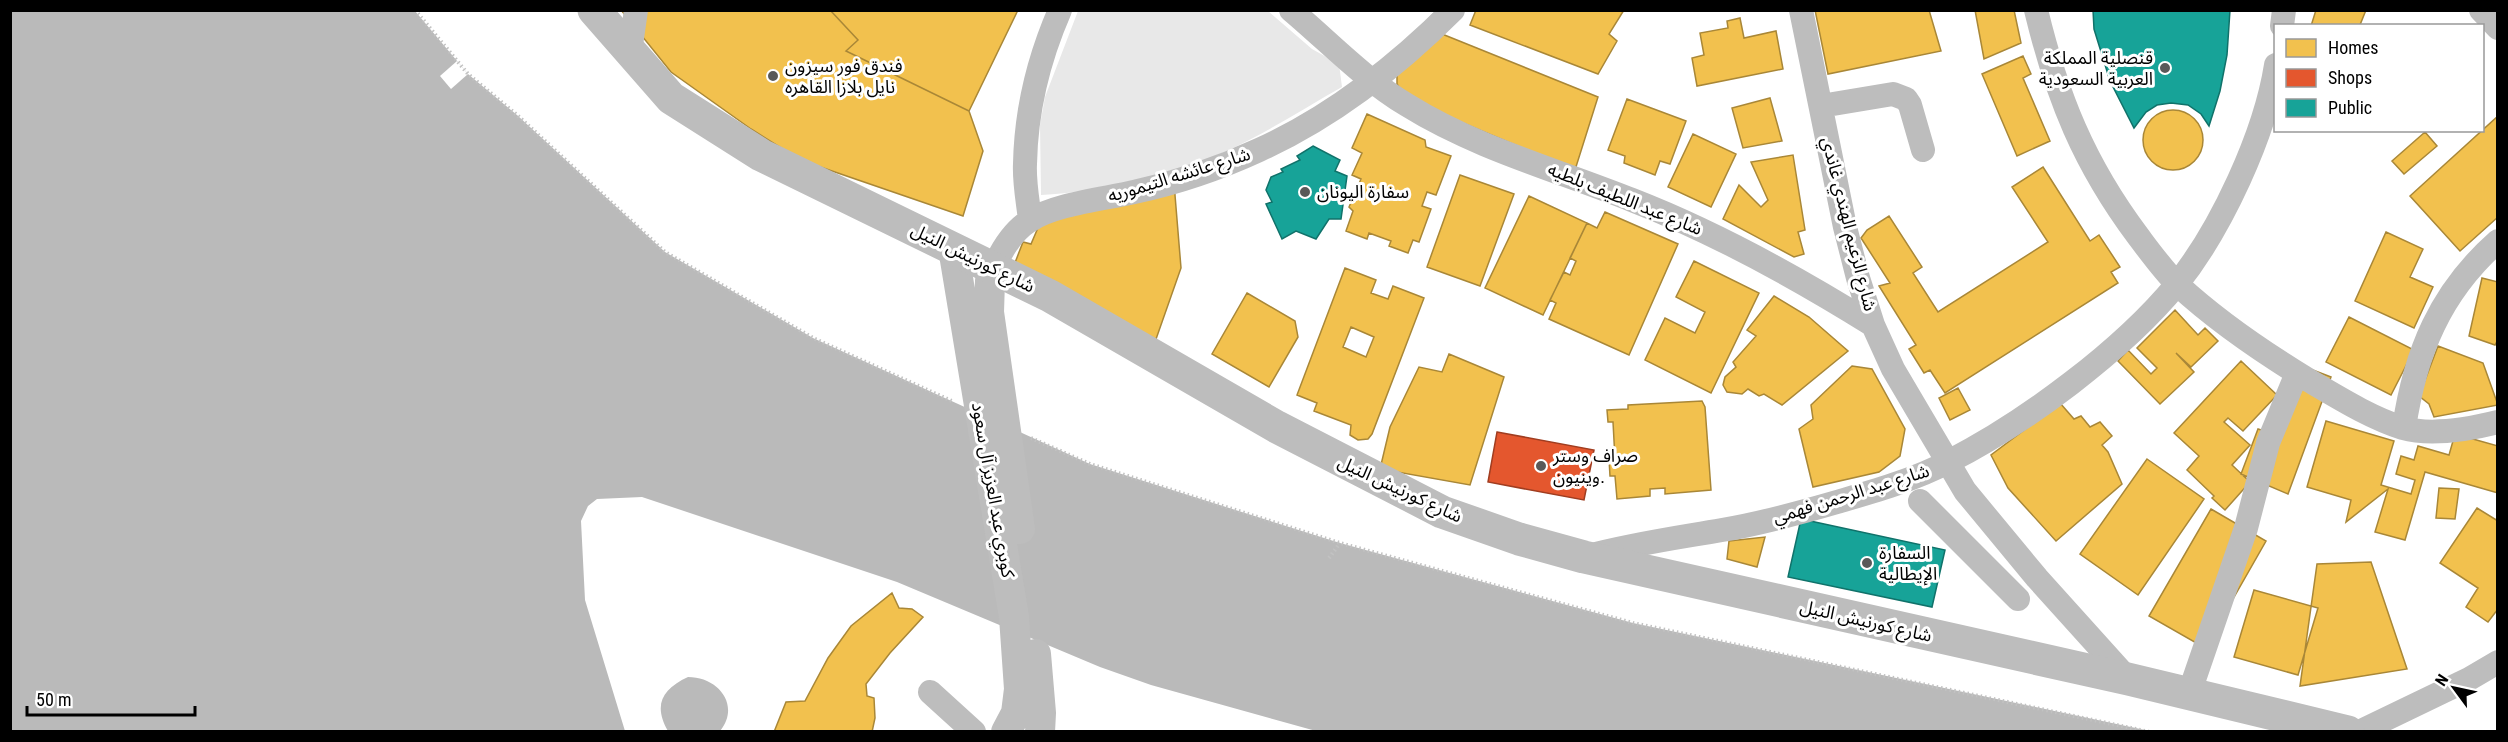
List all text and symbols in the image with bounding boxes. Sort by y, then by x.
legend [2274,24,2484,132]
text: Homes [2328,37,2378,58]
place label: قنصلية المملكة العربية السعودية [2039,47,2153,90]
place label: فندق فور سيزون نايل بلازا القاهره [785,55,902,98]
marker: قنصلية المملكة العربية السعودية [2158,61,2172,75]
text: Shops [2328,67,2372,88]
marker: فندق فور سيزون نايل بلازا القاهره [766,69,780,83]
text: Public [2328,97,2372,118]
street label: شارع الزعيم الهندي غاندي [1814,135,1881,314]
street label: شارع عائشه التيموريه [1105,143,1254,210]
street label: شارع عبد اللطيف بلطيه [1544,158,1705,243]
place label: سفارة اليونان [1317,181,1409,203]
marker: سفارة اليونان [1298,185,1312,199]
street label: شارع كورنيش النيل [906,219,1038,300]
street label: كوبري عبد العزيز آل سعود [965,401,1019,580]
place label: صراف وستر وينيون. [1552,445,1638,488]
street label: شارع كورنيش النيل [1333,451,1466,530]
marker: صراف وستر وينيون. [1534,459,1548,473]
street label: شارع عبد الرحمن فهمي [1770,460,1933,531]
place label: السفارة الإيطالية [1879,542,1937,586]
marker: السفارة الإيطالية [1860,556,1874,570]
street label: شارع كورنيش النيل [1797,595,1934,650]
north arrow [2424,658,2484,718]
text: N [2431,671,2452,689]
scale bar [27,679,195,717]
text: 50 m [36,689,71,710]

